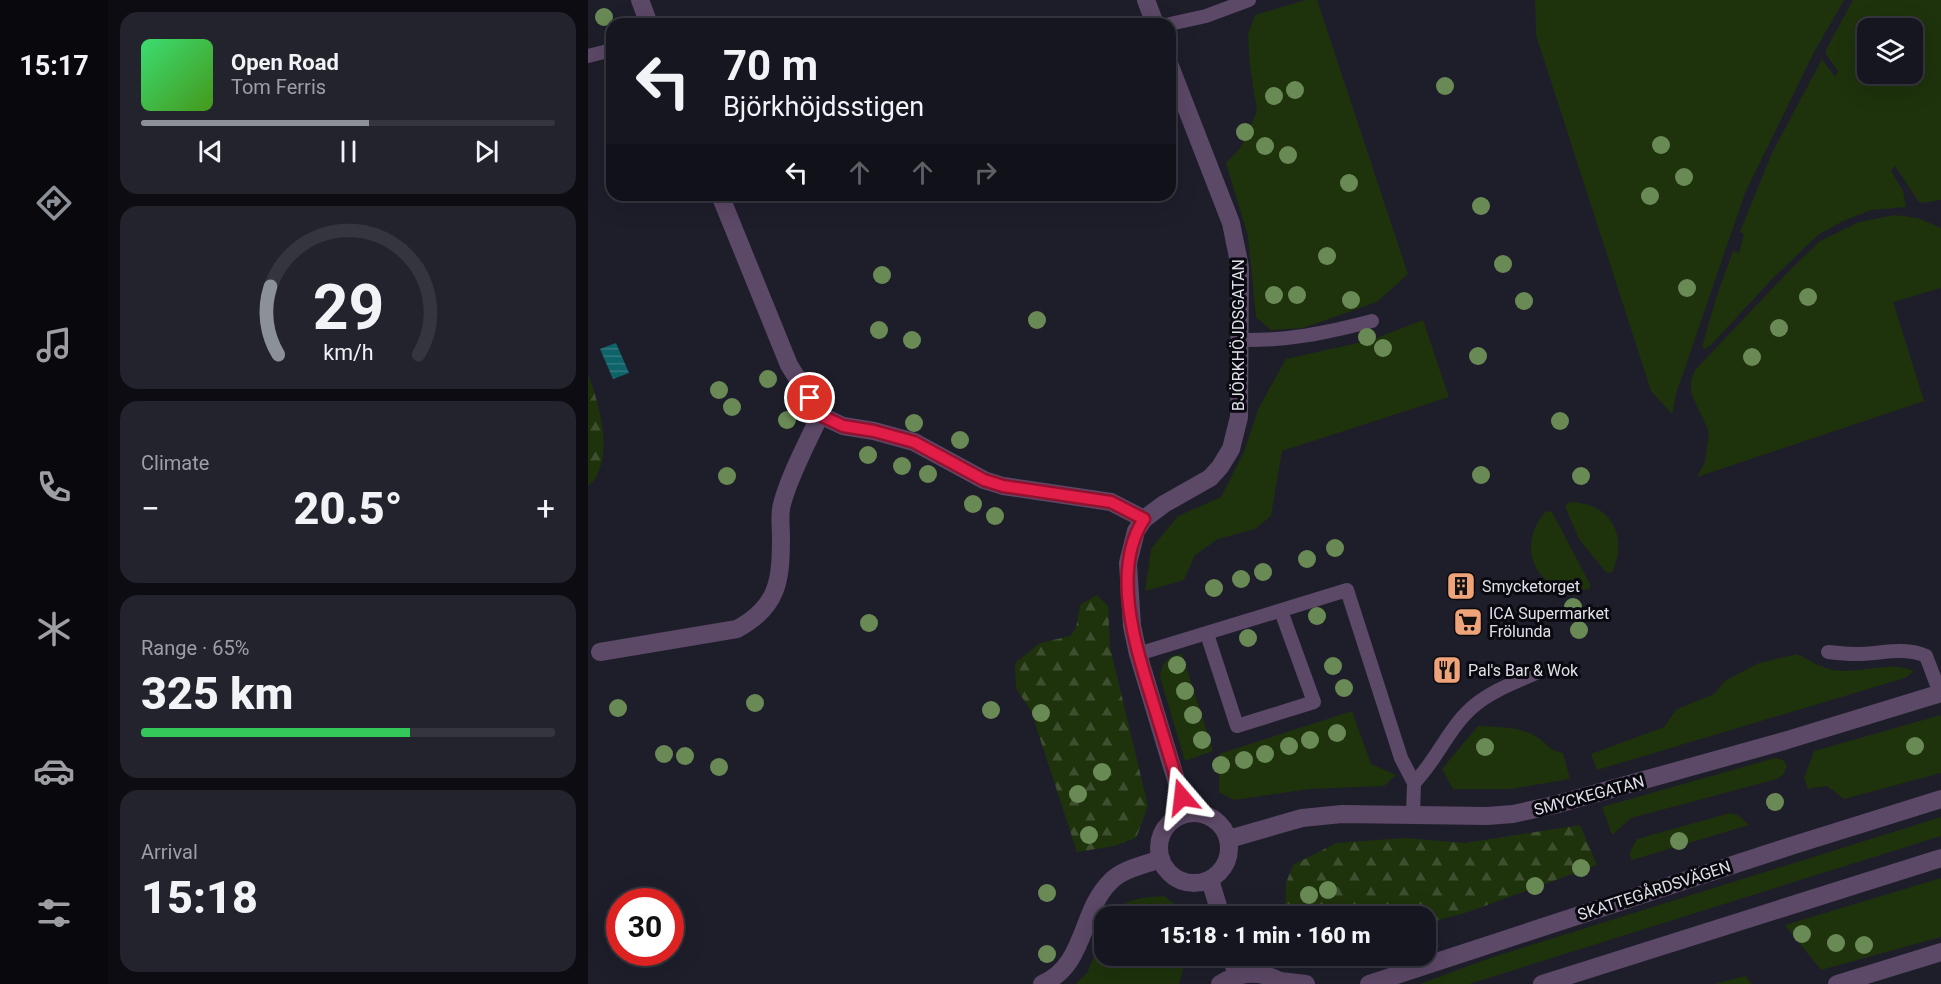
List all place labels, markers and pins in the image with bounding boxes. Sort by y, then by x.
pin [784,372,835,423]
building icon: Smycketorget [1445,570,1477,602]
place label: Smycketorget [1482,577,1580,596]
place label: ICA Supermarket Frölunda [1489,604,1609,641]
supermarket icon: ICA Supermarket Frölunda [1452,606,1484,638]
restaurant icon: Pal's Bar & Wok [1431,654,1463,686]
place label: Pal's Bar & Wok [1468,661,1579,680]

